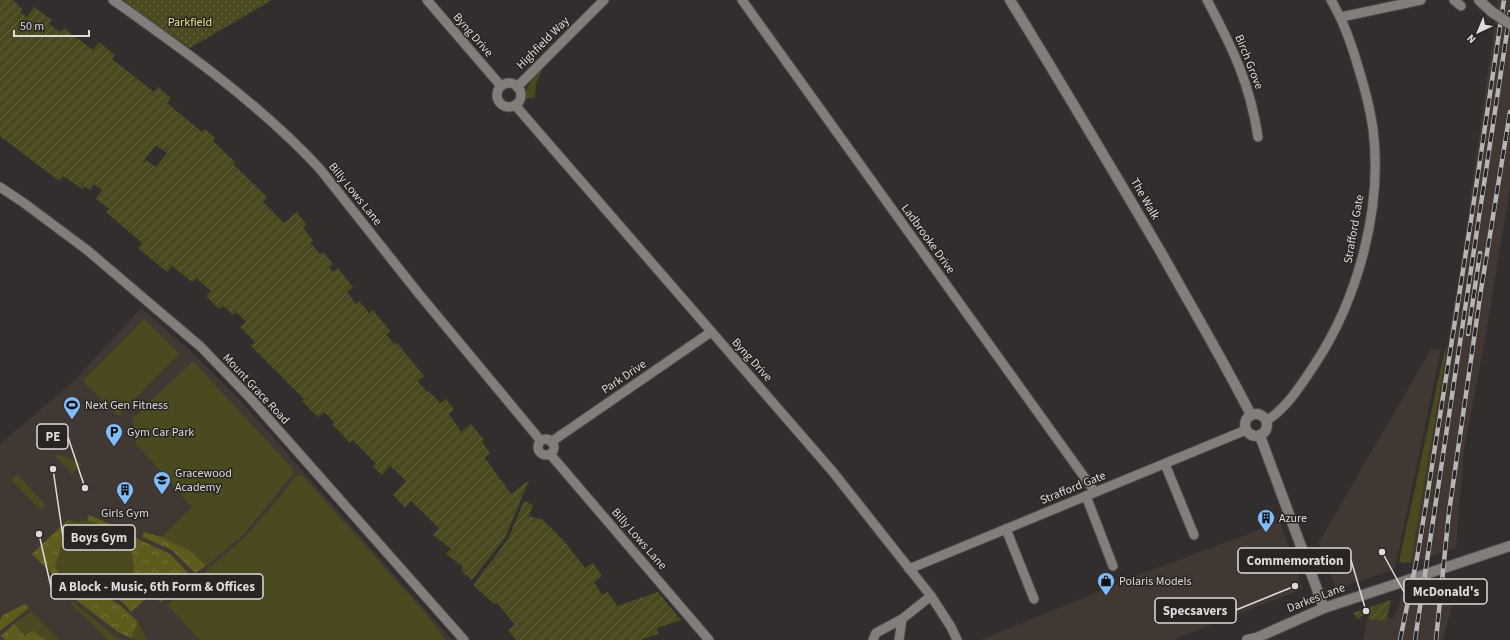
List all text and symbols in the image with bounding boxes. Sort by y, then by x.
street label: Byng Drive [449,9,497,61]
scale bar [14,12,89,38]
street label: Highfield Way [513,12,574,73]
north arrow [1458,12,1498,52]
park label: Parkfield [168,14,212,31]
text: 50 m [20,18,44,35]
text: N [1464,31,1479,47]
street label: Birch Grove [1230,32,1268,92]
street label: Billy Lows Lane [324,159,386,229]
street label: The Walk [1126,175,1164,223]
street label: Strafford Gate [1340,193,1368,265]
street label: Ladbrooke Drive [897,201,959,277]
street label: Byng Drive [728,334,776,386]
street label: Mount Grace Road [219,350,293,428]
street label: Park Drive [598,356,650,398]
sports icon: Next Gen Fitness [62,395,82,420]
place label: Next Gen Fitness [85,397,168,414]
parking icon: Gym Car Park [104,422,124,447]
callout: PE [37,424,68,449]
place label: Gym Car Park [127,424,194,441]
text: PE [46,428,60,446]
place label: Gracewood Academy [175,465,232,496]
street label: Strafford Gate [1038,467,1109,509]
school or university icon: Gracewood Academy [152,470,172,495]
building icon: Girls Gym [115,480,135,505]
street label: Billy Lows Lane [607,504,671,574]
place label: Girls Gym [101,505,149,522]
building icon: Azure [1256,508,1276,533]
place label: Azure [1279,510,1307,527]
callout: Boys Gym [63,525,135,550]
text: Boys Gym [71,529,127,547]
callout: Commemoration [1238,548,1351,573]
text: Commemoration [1247,552,1343,570]
shop icon: Polaris Models [1096,571,1116,596]
place label: Polaris Models [1119,573,1192,590]
callout: A Block - Music, 6th Form & Offices [51,574,263,599]
text: A Block - Music, 6th Form & Offices [58,578,255,596]
street label: Darkes Lane [1284,579,1348,617]
callout: McDonald's [1404,579,1487,604]
text: McDonald's [1413,583,1479,601]
callout: Specsavers [1155,598,1236,623]
text: Specsavers [1163,602,1227,620]

